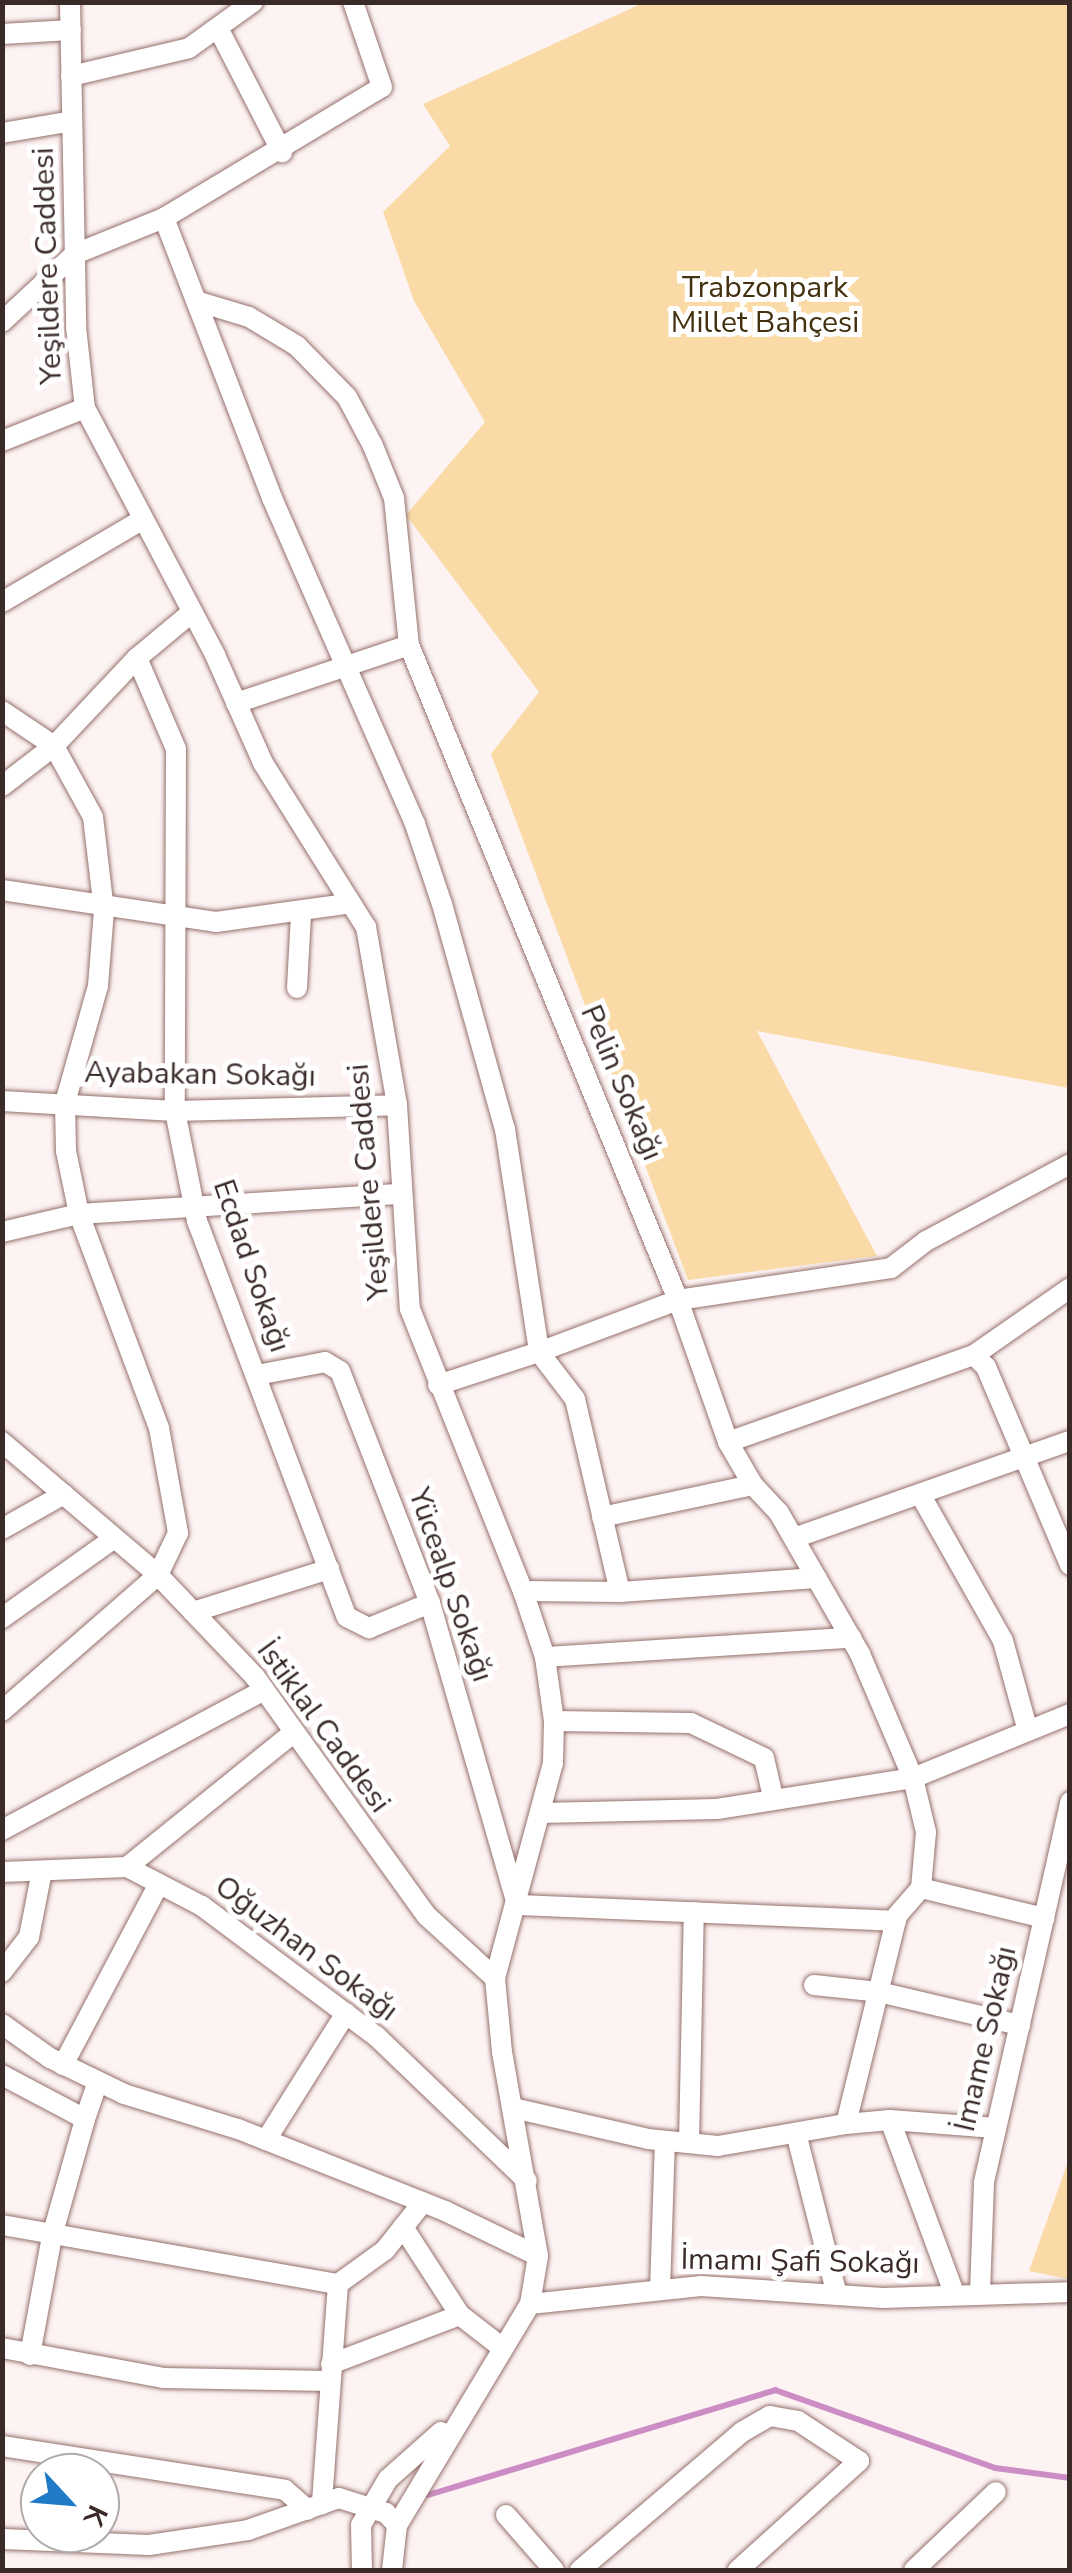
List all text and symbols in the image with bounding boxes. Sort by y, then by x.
street label: Yeşildere Caddesi [26,147,70,385]
park label: Trabzonpark Millet Bahçesi [671,270,859,340]
street label: Pelin Sokağı [572,1000,670,1166]
street label: Ayabakan Sokağı [84,1055,316,1095]
street label: Yeşildere Caddesi [341,1062,397,1302]
street label: Ecdad Sokağı [205,1175,297,1357]
street label: Yücealp Sokağı [400,1483,500,1687]
street label: İstiklal Caddesi [249,1634,397,1820]
street label: Oğuzhan Sokağı [208,1869,404,2029]
street label: İmame Sokağı [947,1943,1025,2135]
street label: İmamı Şafi Sokağı [680,2242,920,2282]
north arrow [20,2453,120,2553]
text: K [74,2499,116,2532]

